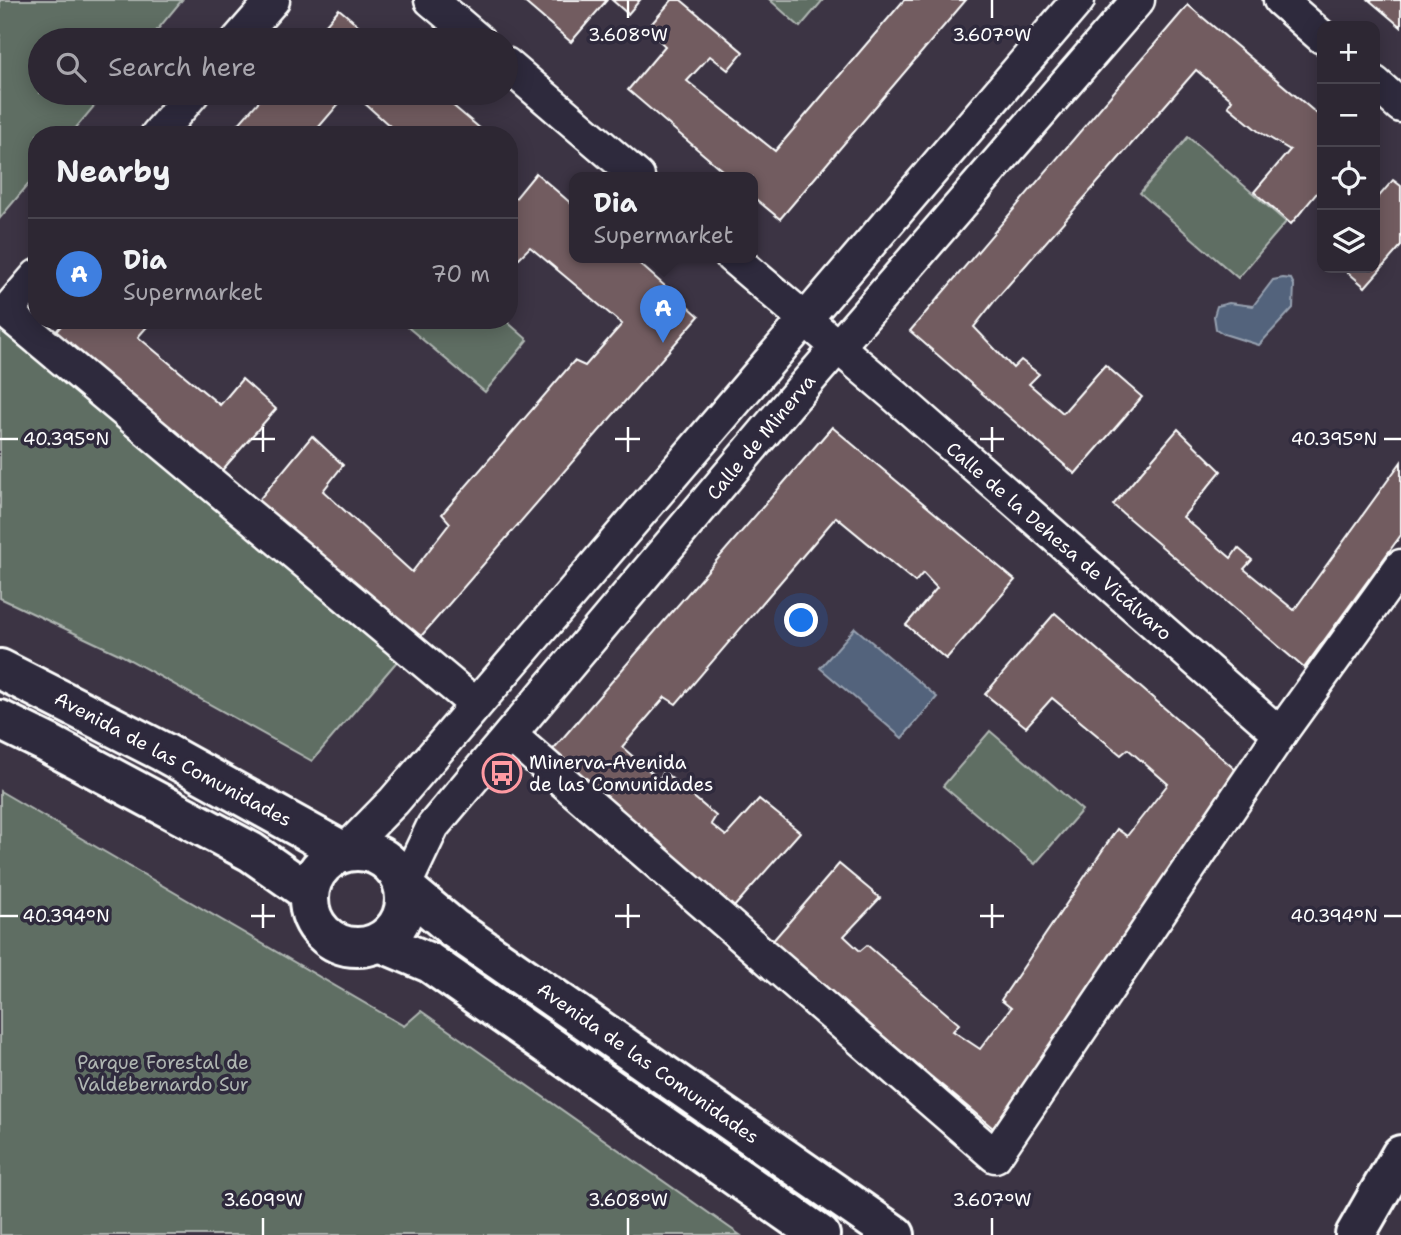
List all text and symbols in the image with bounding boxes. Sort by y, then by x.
map controls [1317,21,1380,273]
button: + [1317,21,1380,84]
text: 3.608°W [588,23,668,47]
text: 3.607°W [952,23,1032,47]
search box [28,28,518,105]
icon: search [52,48,90,86]
text: Search here [108,49,257,84]
button: − [1317,84,1380,147]
button: locate [1317,147,1380,210]
text: Nearby [56,151,171,192]
popup [569,172,758,263]
text: Dia [593,185,637,220]
button: layers [1317,210,1380,273]
text: Supermarket [593,220,734,250]
text: Dia [123,242,167,277]
text: A [70,259,88,289]
text: 70 m [431,259,490,289]
text: Supermarket [123,277,263,307]
pin: A [640,285,686,343]
street label: Calle de Minerva [701,369,821,505]
text: 40.395°N [23,427,109,451]
text: 40.395°N [1291,427,1377,451]
street label: Calle de la Dehesa de Vicálvaro [941,436,1177,646]
your location [784,603,818,637]
street label: Avenida de las Comunidades [50,686,296,832]
place label: Minerva-Avenida de las Comunidades [529,750,713,797]
bus stop icon: Minerva-Avenida de las Comunidades [481,752,523,794]
text: 40.394°N [22,904,110,928]
text: 40.394°N [1290,904,1378,928]
street label: Avenida de las Comunidades [532,977,764,1149]
park label: Parque Forestal de Valdebernardo Sur [77,1050,249,1097]
text: 3.609°W [223,1188,303,1212]
text: 3.608°W [588,1188,668,1212]
text: 3.607°W [952,1188,1032,1212]

